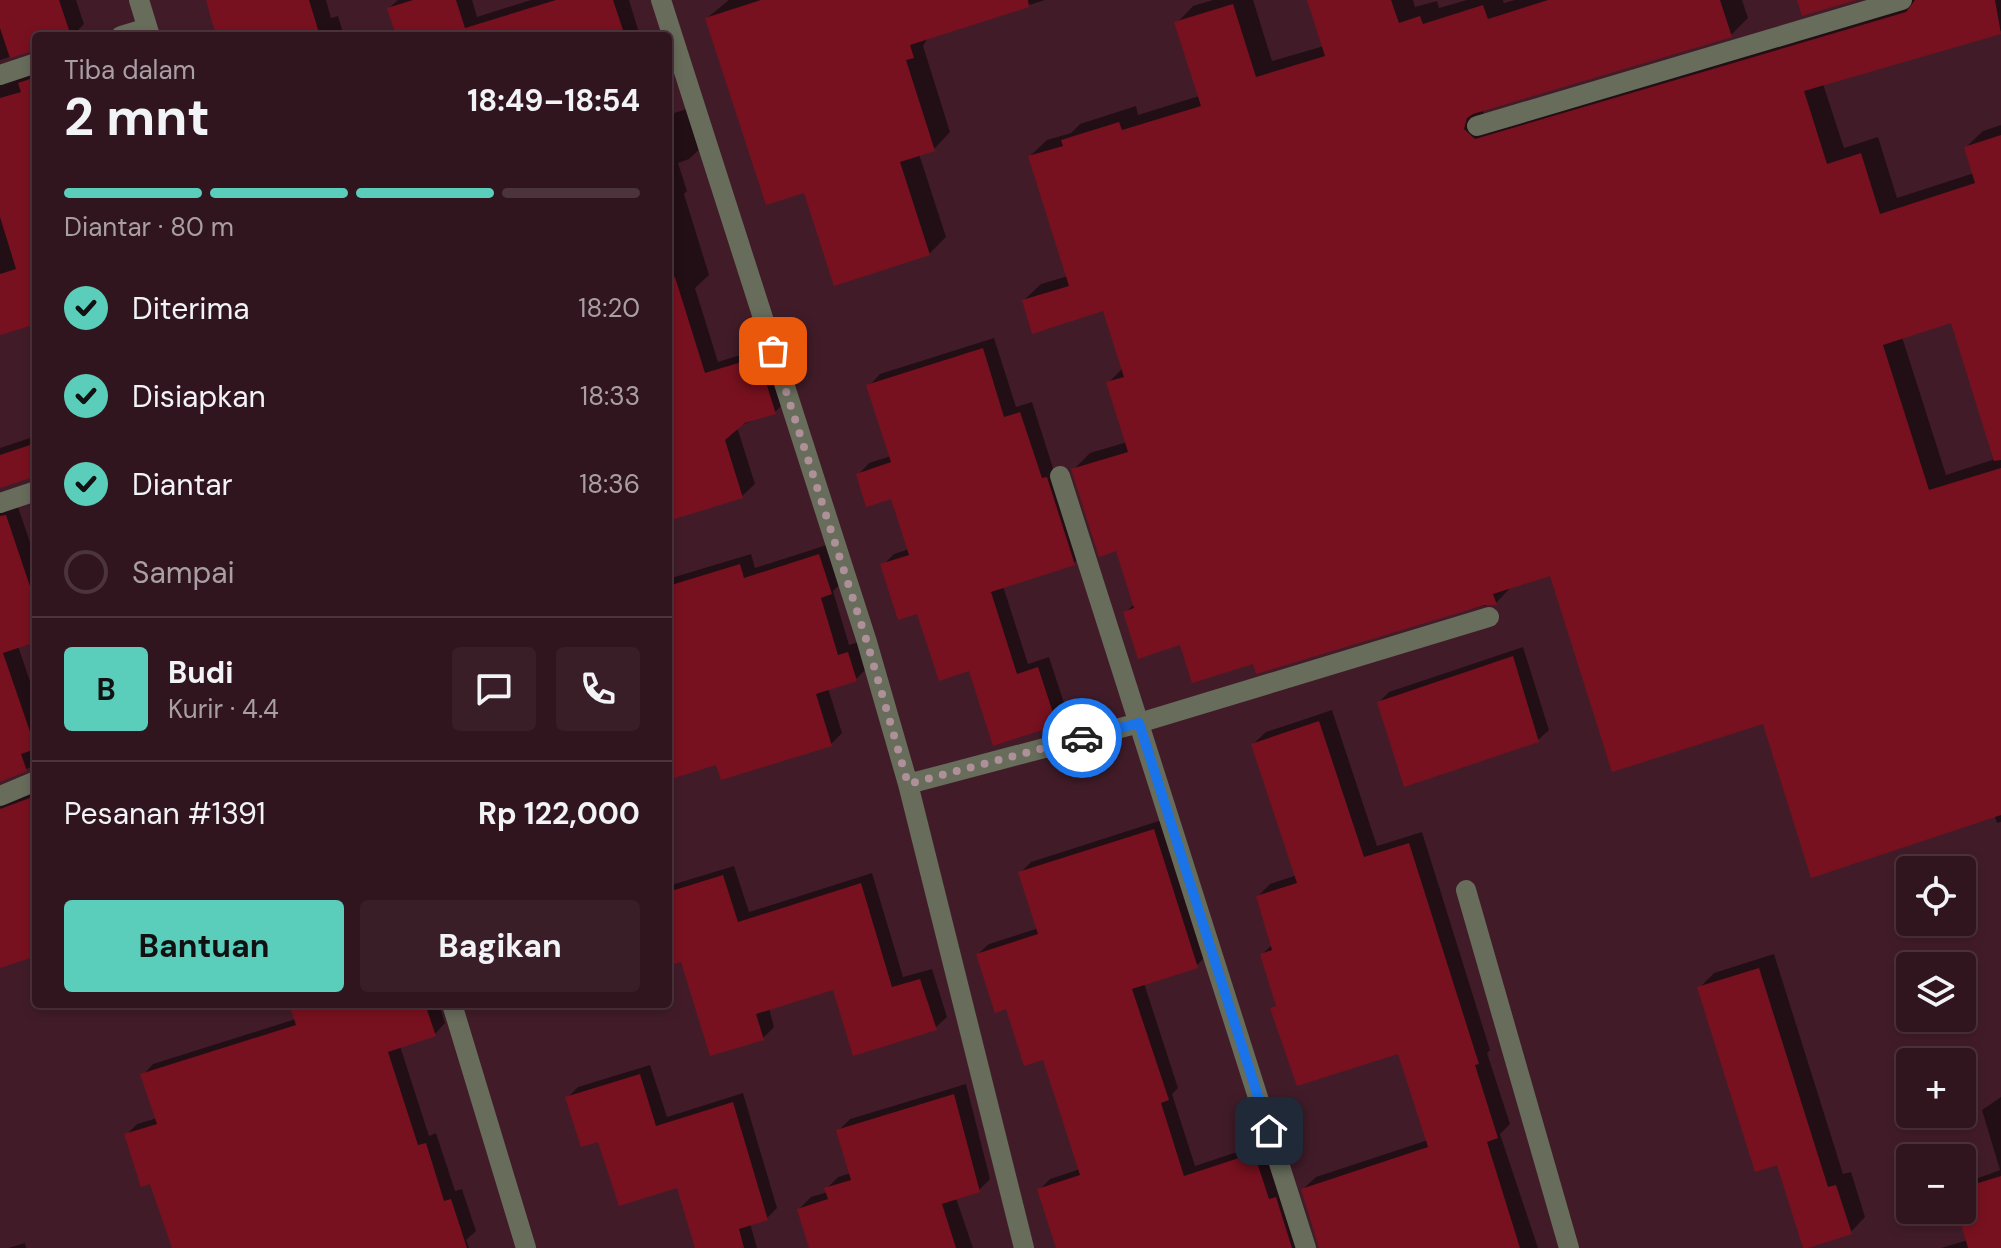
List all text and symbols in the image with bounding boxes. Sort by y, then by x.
text: Tiba dalam [64,53,196,87]
text: 18:49–18:54 [467,81,640,120]
text: 2 mnt [64,83,210,151]
text: Diantar · 80 m [64,210,234,244]
icon: check [64,286,108,330]
text: Diterima [132,289,250,328]
text: 18:20 [578,291,640,325]
pin [739,317,807,385]
icon: bag [751,329,795,373]
icon: check [64,374,108,418]
text: Disiapkan [132,377,266,416]
text: 18:33 [580,379,640,413]
icon: check [64,462,108,506]
text: Diantar [132,465,233,504]
text: 18:36 [579,467,640,501]
text: Sampai [132,553,235,592]
button: chat [452,647,536,731]
button: phone [556,647,640,731]
text: Budi [168,653,234,692]
text: B [96,670,116,709]
text: Kurir · 4.4 [168,692,279,726]
courier [1042,698,1122,778]
icon: car [1060,716,1104,760]
text: Pesanan #1391 [64,794,266,833]
text: Rp 122,000 [478,794,640,833]
map controls [1896,856,1976,1224]
button: locate [1896,856,1976,936]
button: Bantuan [64,900,344,992]
button: Bagikan [360,900,640,992]
button: layers [1896,952,1976,1032]
button: + [1896,1048,1976,1128]
pin [1235,1097,1303,1165]
icon: home [1247,1109,1291,1153]
button: − [1896,1144,1976,1224]

